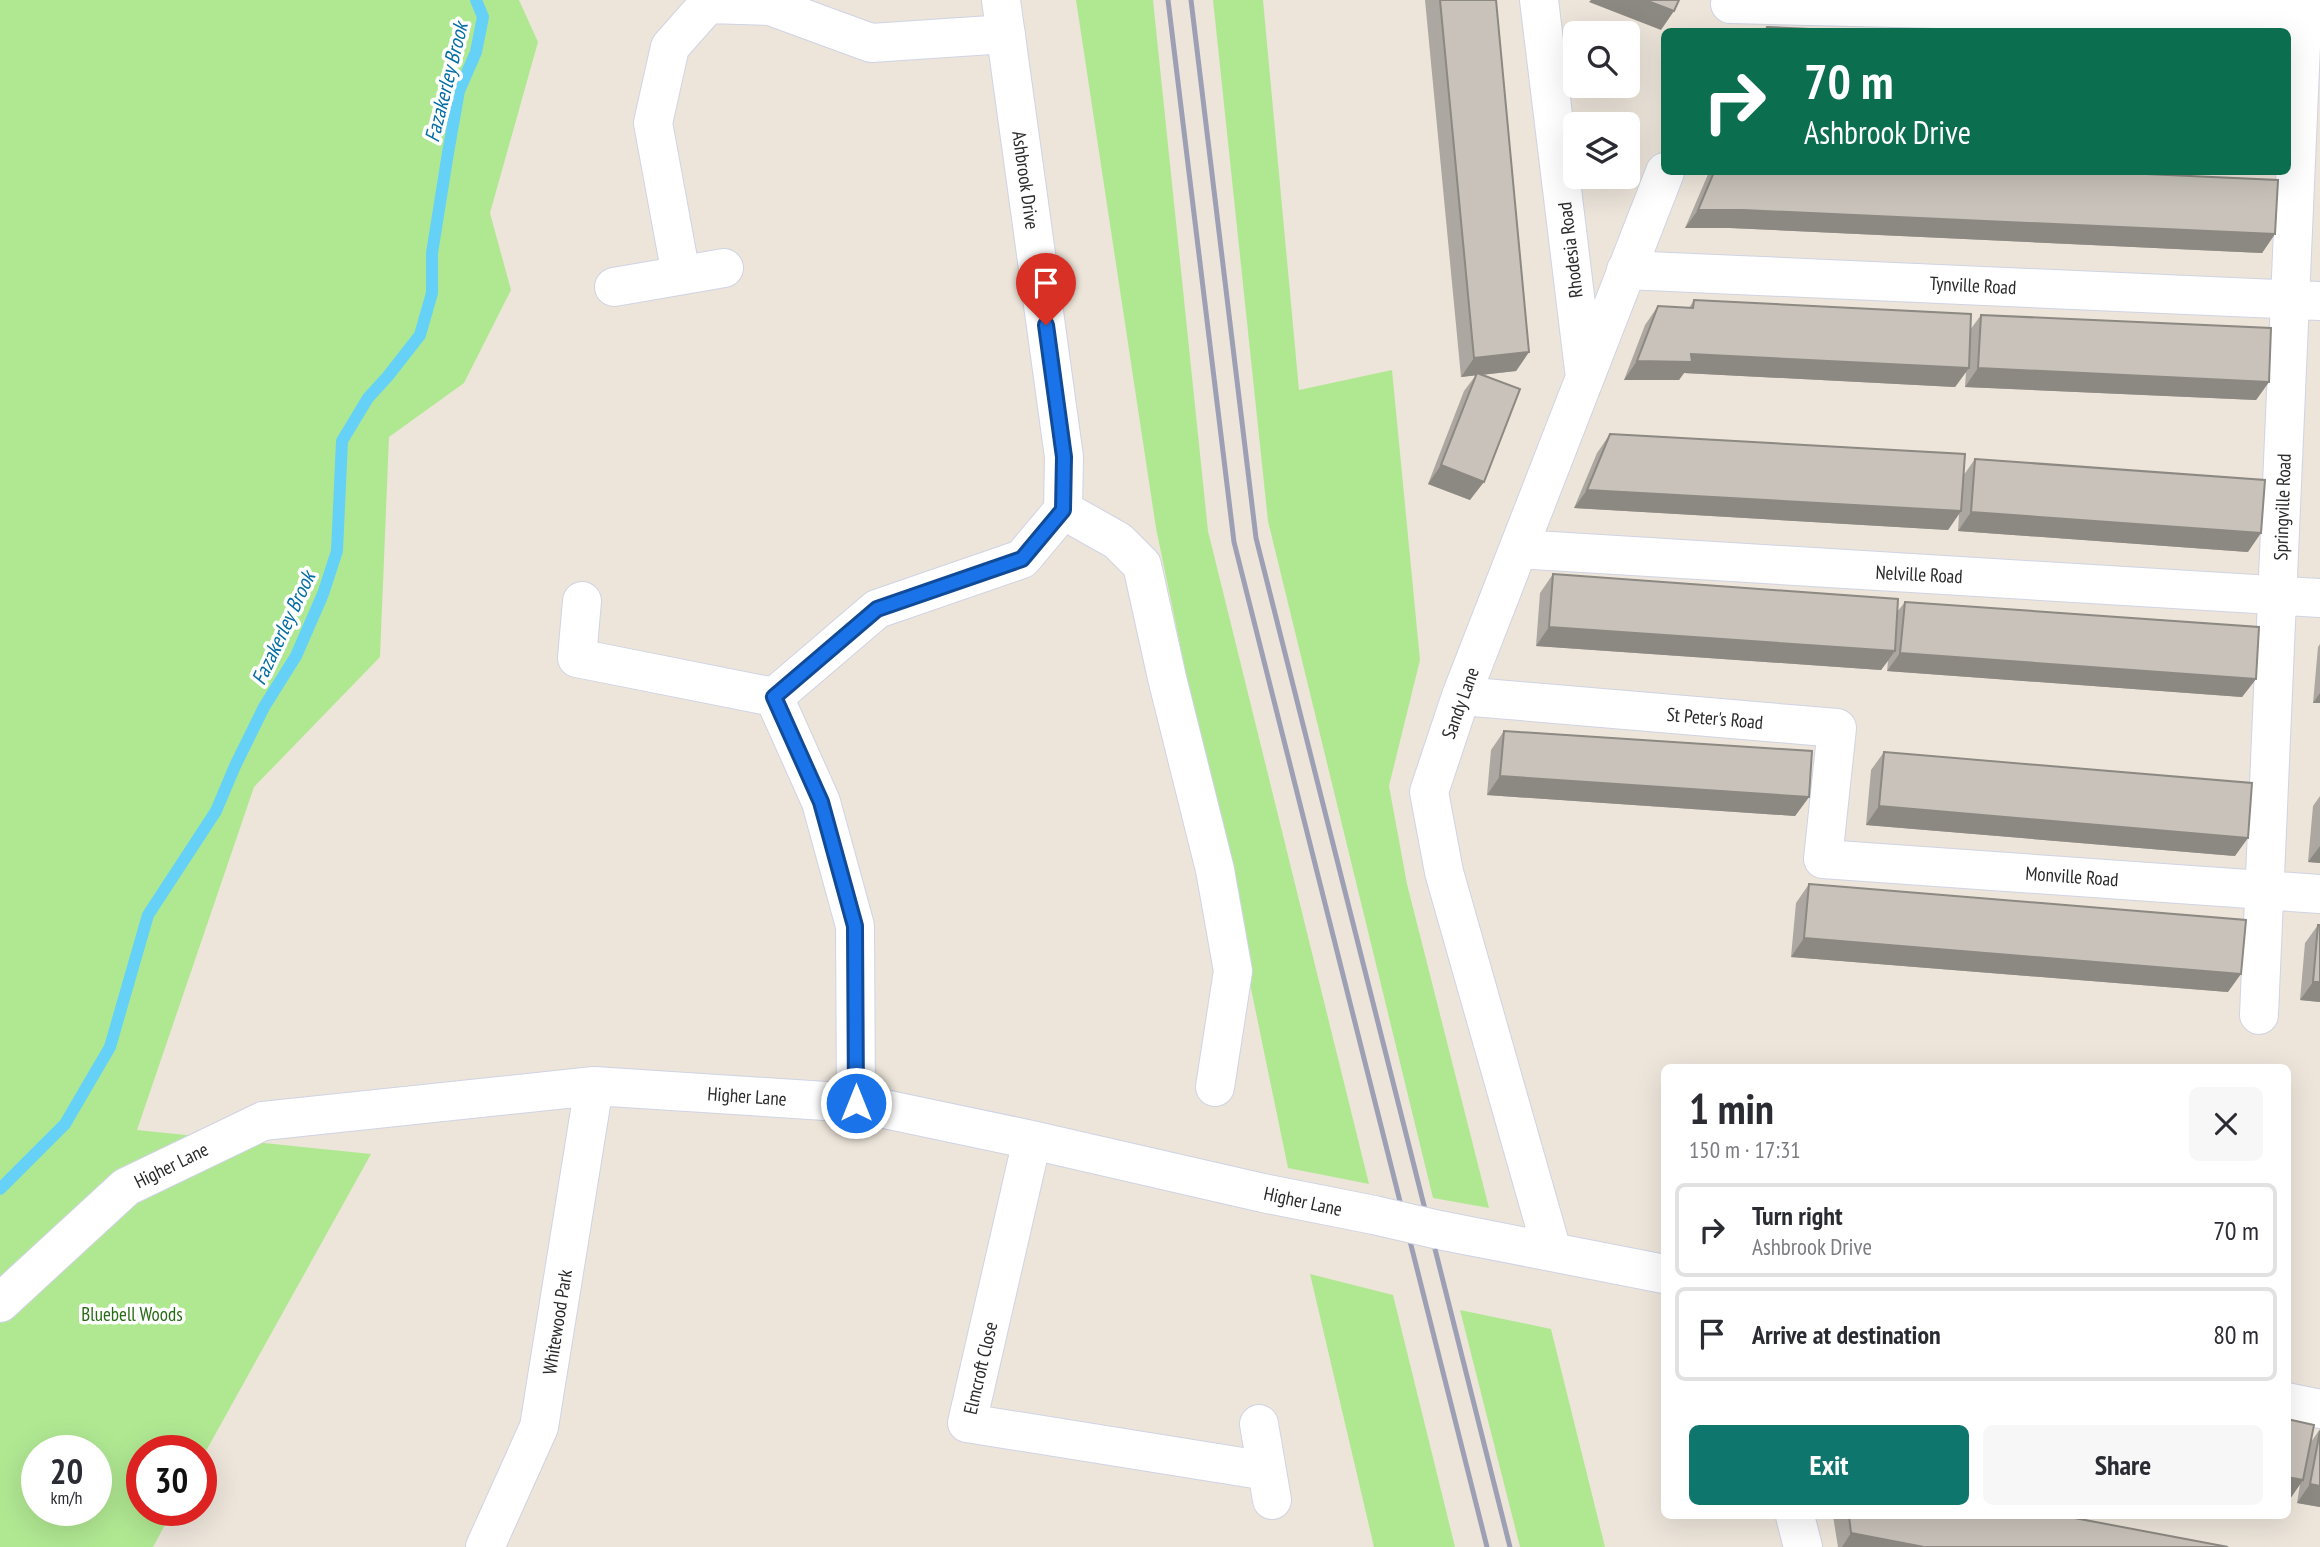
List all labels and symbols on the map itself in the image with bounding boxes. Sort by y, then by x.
water label: Fazakerley Brook [418,17,475,145]
street label: Ashbrook Drive [1007,129,1045,231]
street label: Rhodesia Road [1552,201,1588,299]
pin [1016,253,1076,325]
street label: Tynville Road [1929,271,2017,299]
street label: Springville Road [2268,453,2296,561]
street label: Nelville Road [1875,560,1963,588]
water label: Fazakerley Brook [245,564,322,689]
street label: Sandy Lane [1436,664,1484,742]
street label: St Peter's Road [1666,702,1764,734]
street label: Monville Road [2025,861,2119,891]
position arrow [819,1066,893,1140]
street label: Higher Lane [707,1081,788,1111]
street label: Higher Lane [130,1137,212,1193]
street label: Higher Lane [1262,1181,1344,1221]
street label: Whitewood Park [537,1267,577,1376]
park label: Bluebell Woods [81,1302,183,1326]
street label: Elmcroft Close [958,1319,1002,1417]
speed limit sign: 30 [126,1435,217,1526]

